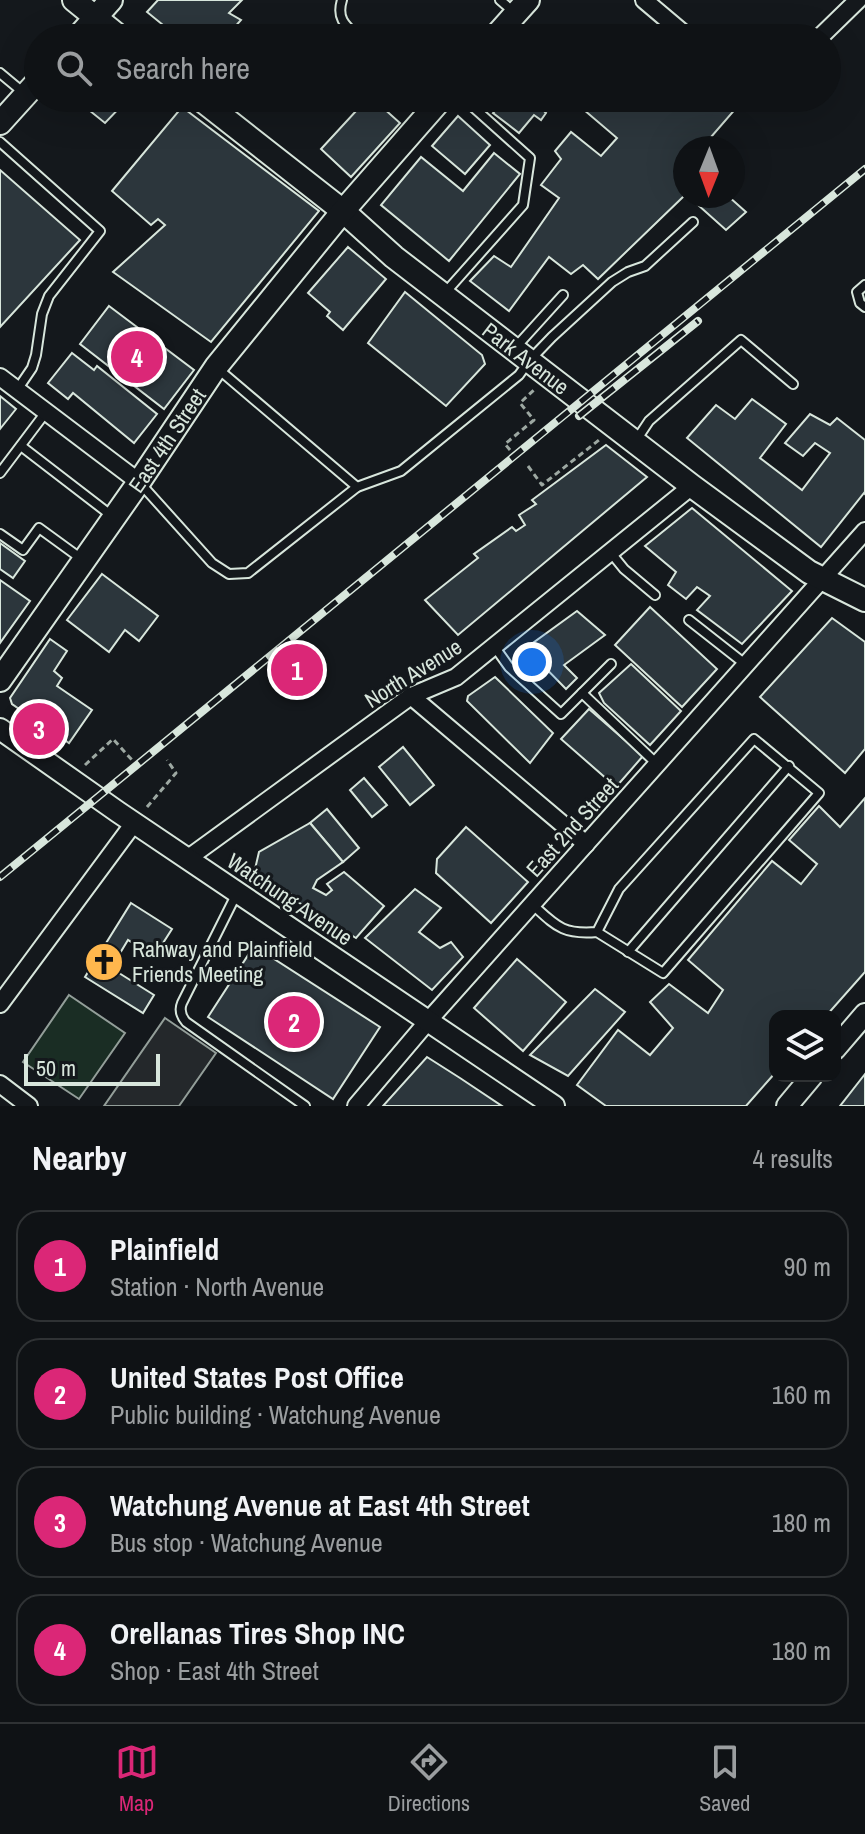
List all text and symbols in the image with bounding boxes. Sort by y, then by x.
search box [24,24,841,112]
icon: search [52,46,96,90]
text: Search here [116,48,250,88]
north arrow [673,136,745,208]
street label: Park Avenue [476,315,575,401]
pin: 4 [111,327,163,387]
street label: East 4th Street [121,382,213,499]
street label: North Avenue [359,631,467,715]
pin: 1 [271,640,323,700]
your location [512,642,552,682]
pin: 3 [13,699,65,759]
street label: East 2nd Street [519,771,625,883]
street label: Watchung Avenue [221,846,359,952]
place label: Rahway and Plainfield Friends Meeting [132,934,313,989]
church icon: Rahway and Plainfield Friends Meeting [83,941,125,983]
pin: 2 [268,992,320,1052]
map controls [769,1010,841,1082]
button: layers [769,1010,841,1082]
scale bar [24,1050,160,1086]
text: 50 m [36,1053,76,1083]
text: Nearby [32,1135,127,1181]
text: 4 results [752,1141,833,1176]
text: Plainfield [110,1229,219,1269]
text: 1 [54,1249,66,1284]
text: 90 m [784,1249,831,1284]
text: Station · North Avenue [110,1269,324,1304]
text: United States Post Office [110,1357,404,1397]
text: 2 [54,1377,66,1412]
text: 160 m [772,1377,831,1412]
text: Public building · Watchung Avenue [110,1397,441,1432]
text: Watchung Avenue at East 4th Street [110,1485,530,1525]
text: 3 [54,1505,66,1540]
text: 180 m [772,1505,831,1540]
text: Bus stop · Watchung Avenue [110,1525,383,1560]
text: Orellanas Tires Shop INC [110,1613,405,1653]
text: 4 [54,1633,66,1668]
text: 180 m [772,1633,831,1668]
text: Shop · East 4th Street [110,1653,319,1688]
tab: Map [115,1740,159,1818]
tab: Directions [388,1740,470,1818]
tab: Saved [699,1740,750,1818]

